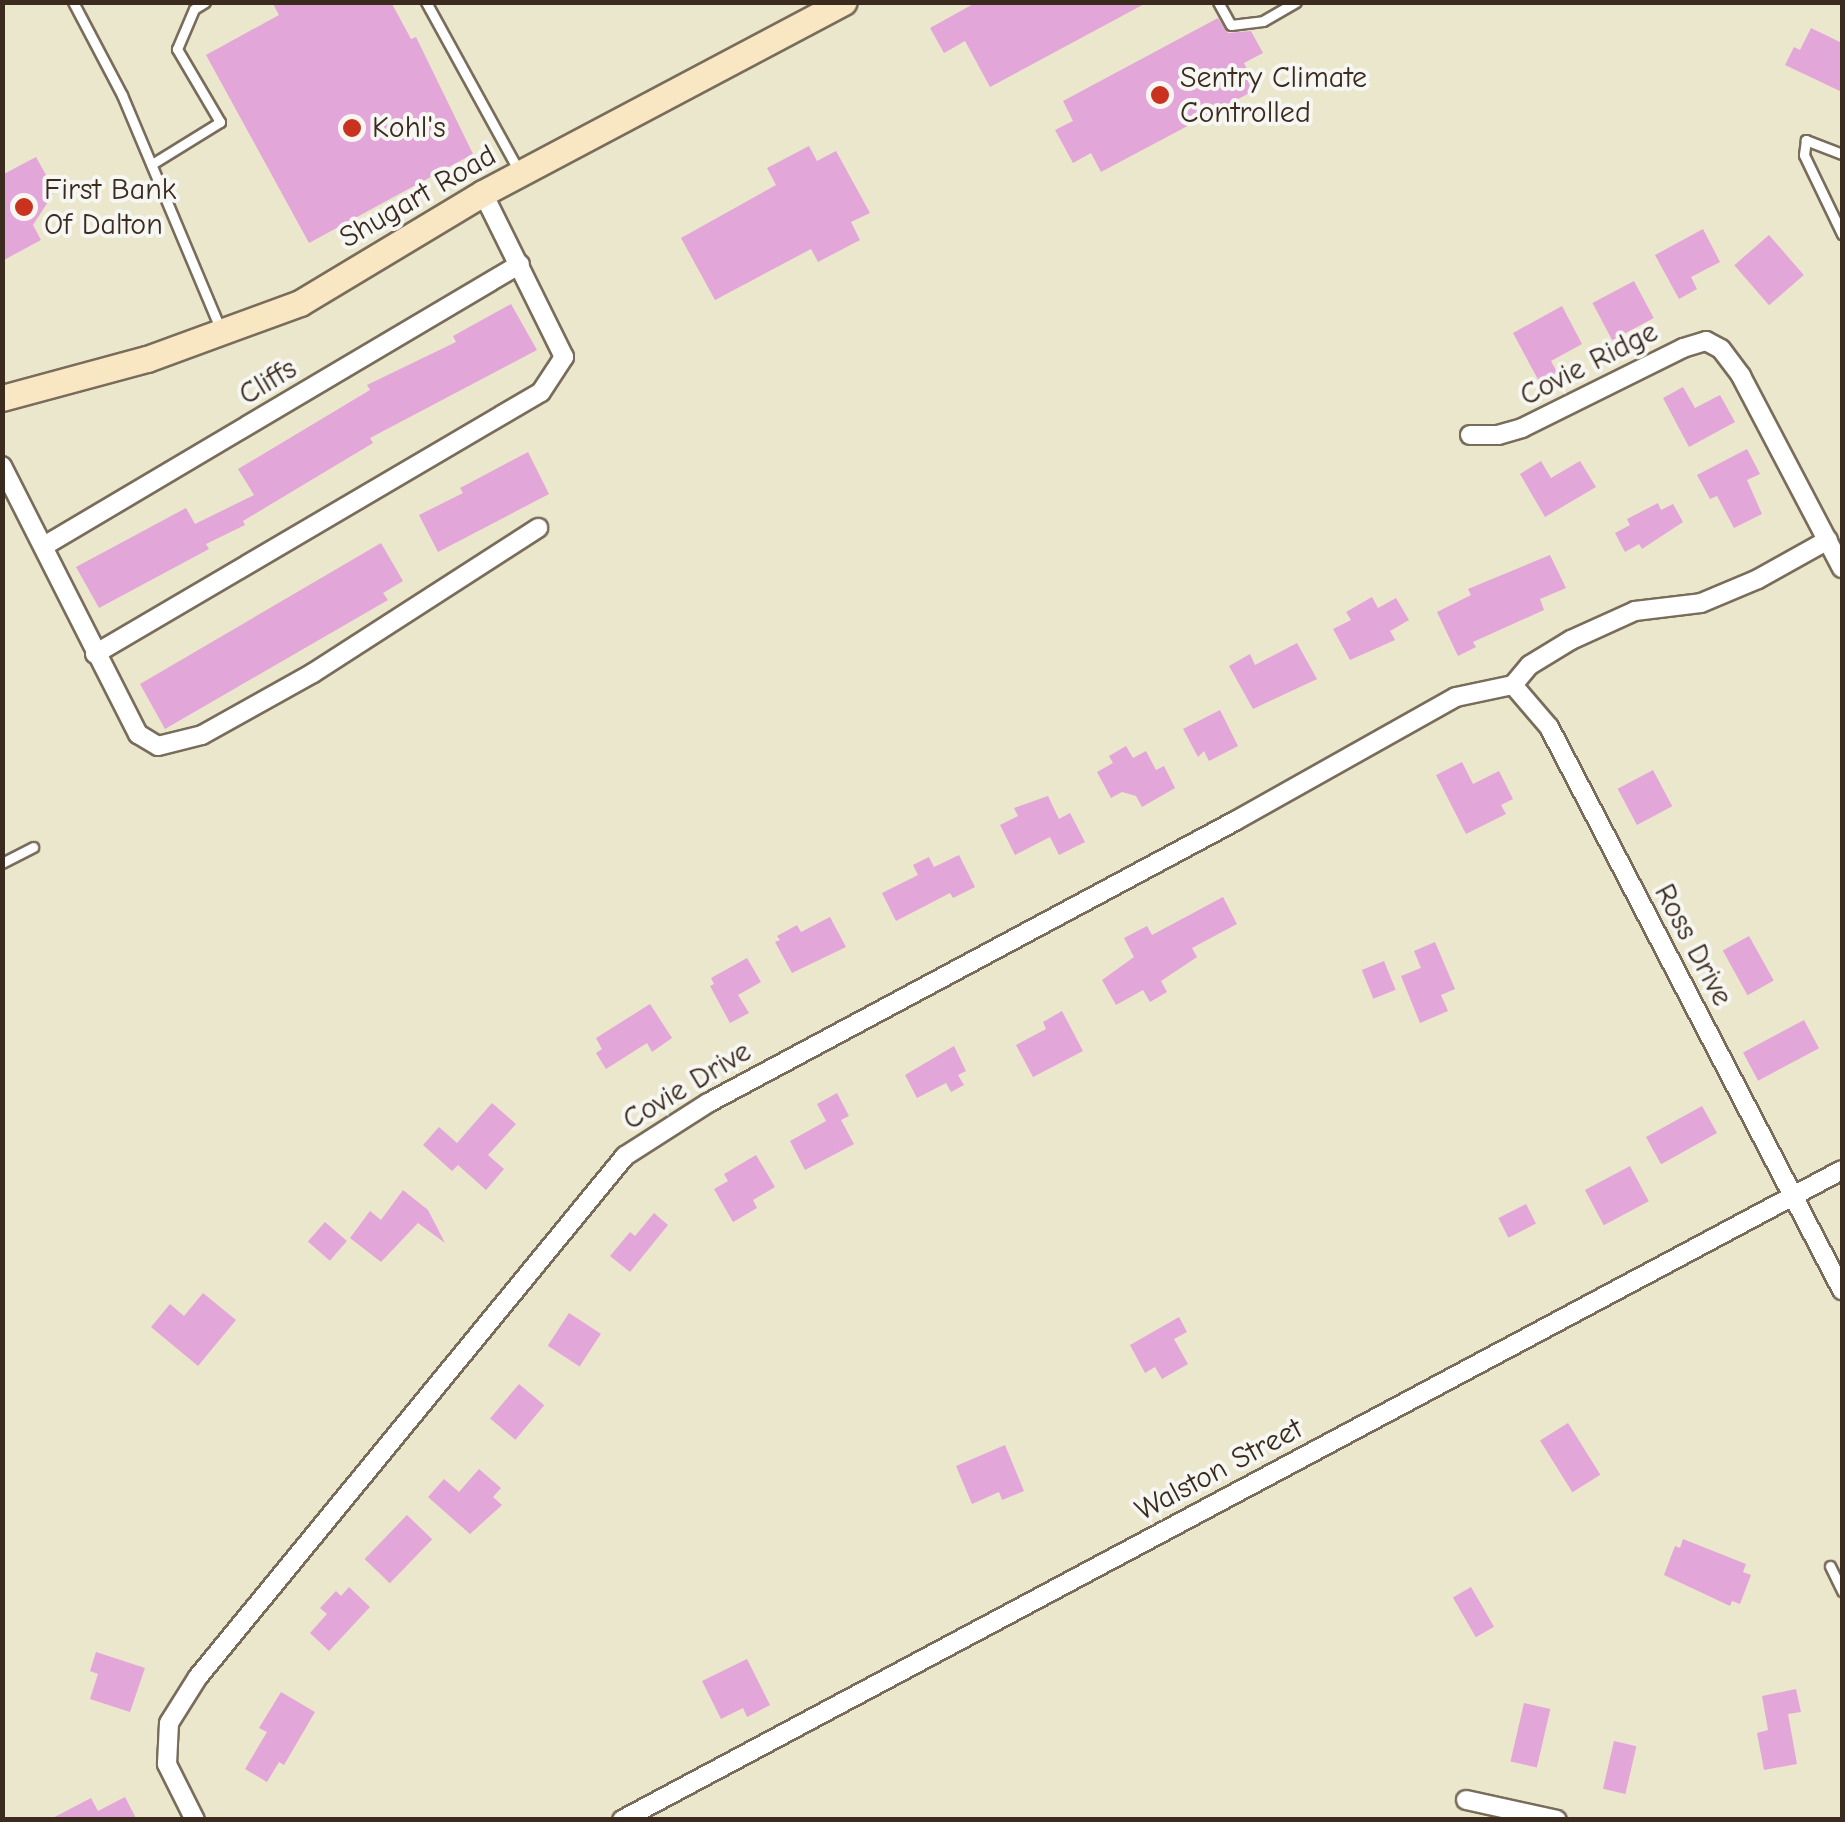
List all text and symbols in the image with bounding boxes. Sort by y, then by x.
place label: Sentry Climate Controlled [1180,60,1367,130]
marker: Sentry Climate Controlled [1149,84,1171,106]
place label: Kohl's [372,110,446,146]
marker: Kohl's [341,117,363,139]
street label: Shugart Road [333,138,503,256]
place label: First Bank Of Dalton [44,172,176,242]
marker: First Bank Of Dalton [13,196,35,218]
street label: Covie Ridge [1514,314,1664,414]
street label: Cliffs [233,351,303,413]
street label: Ross Drive [1646,878,1740,1012]
street label: Covie Drive [616,1034,758,1138]
street label: Walston Street [1129,1411,1309,1529]

